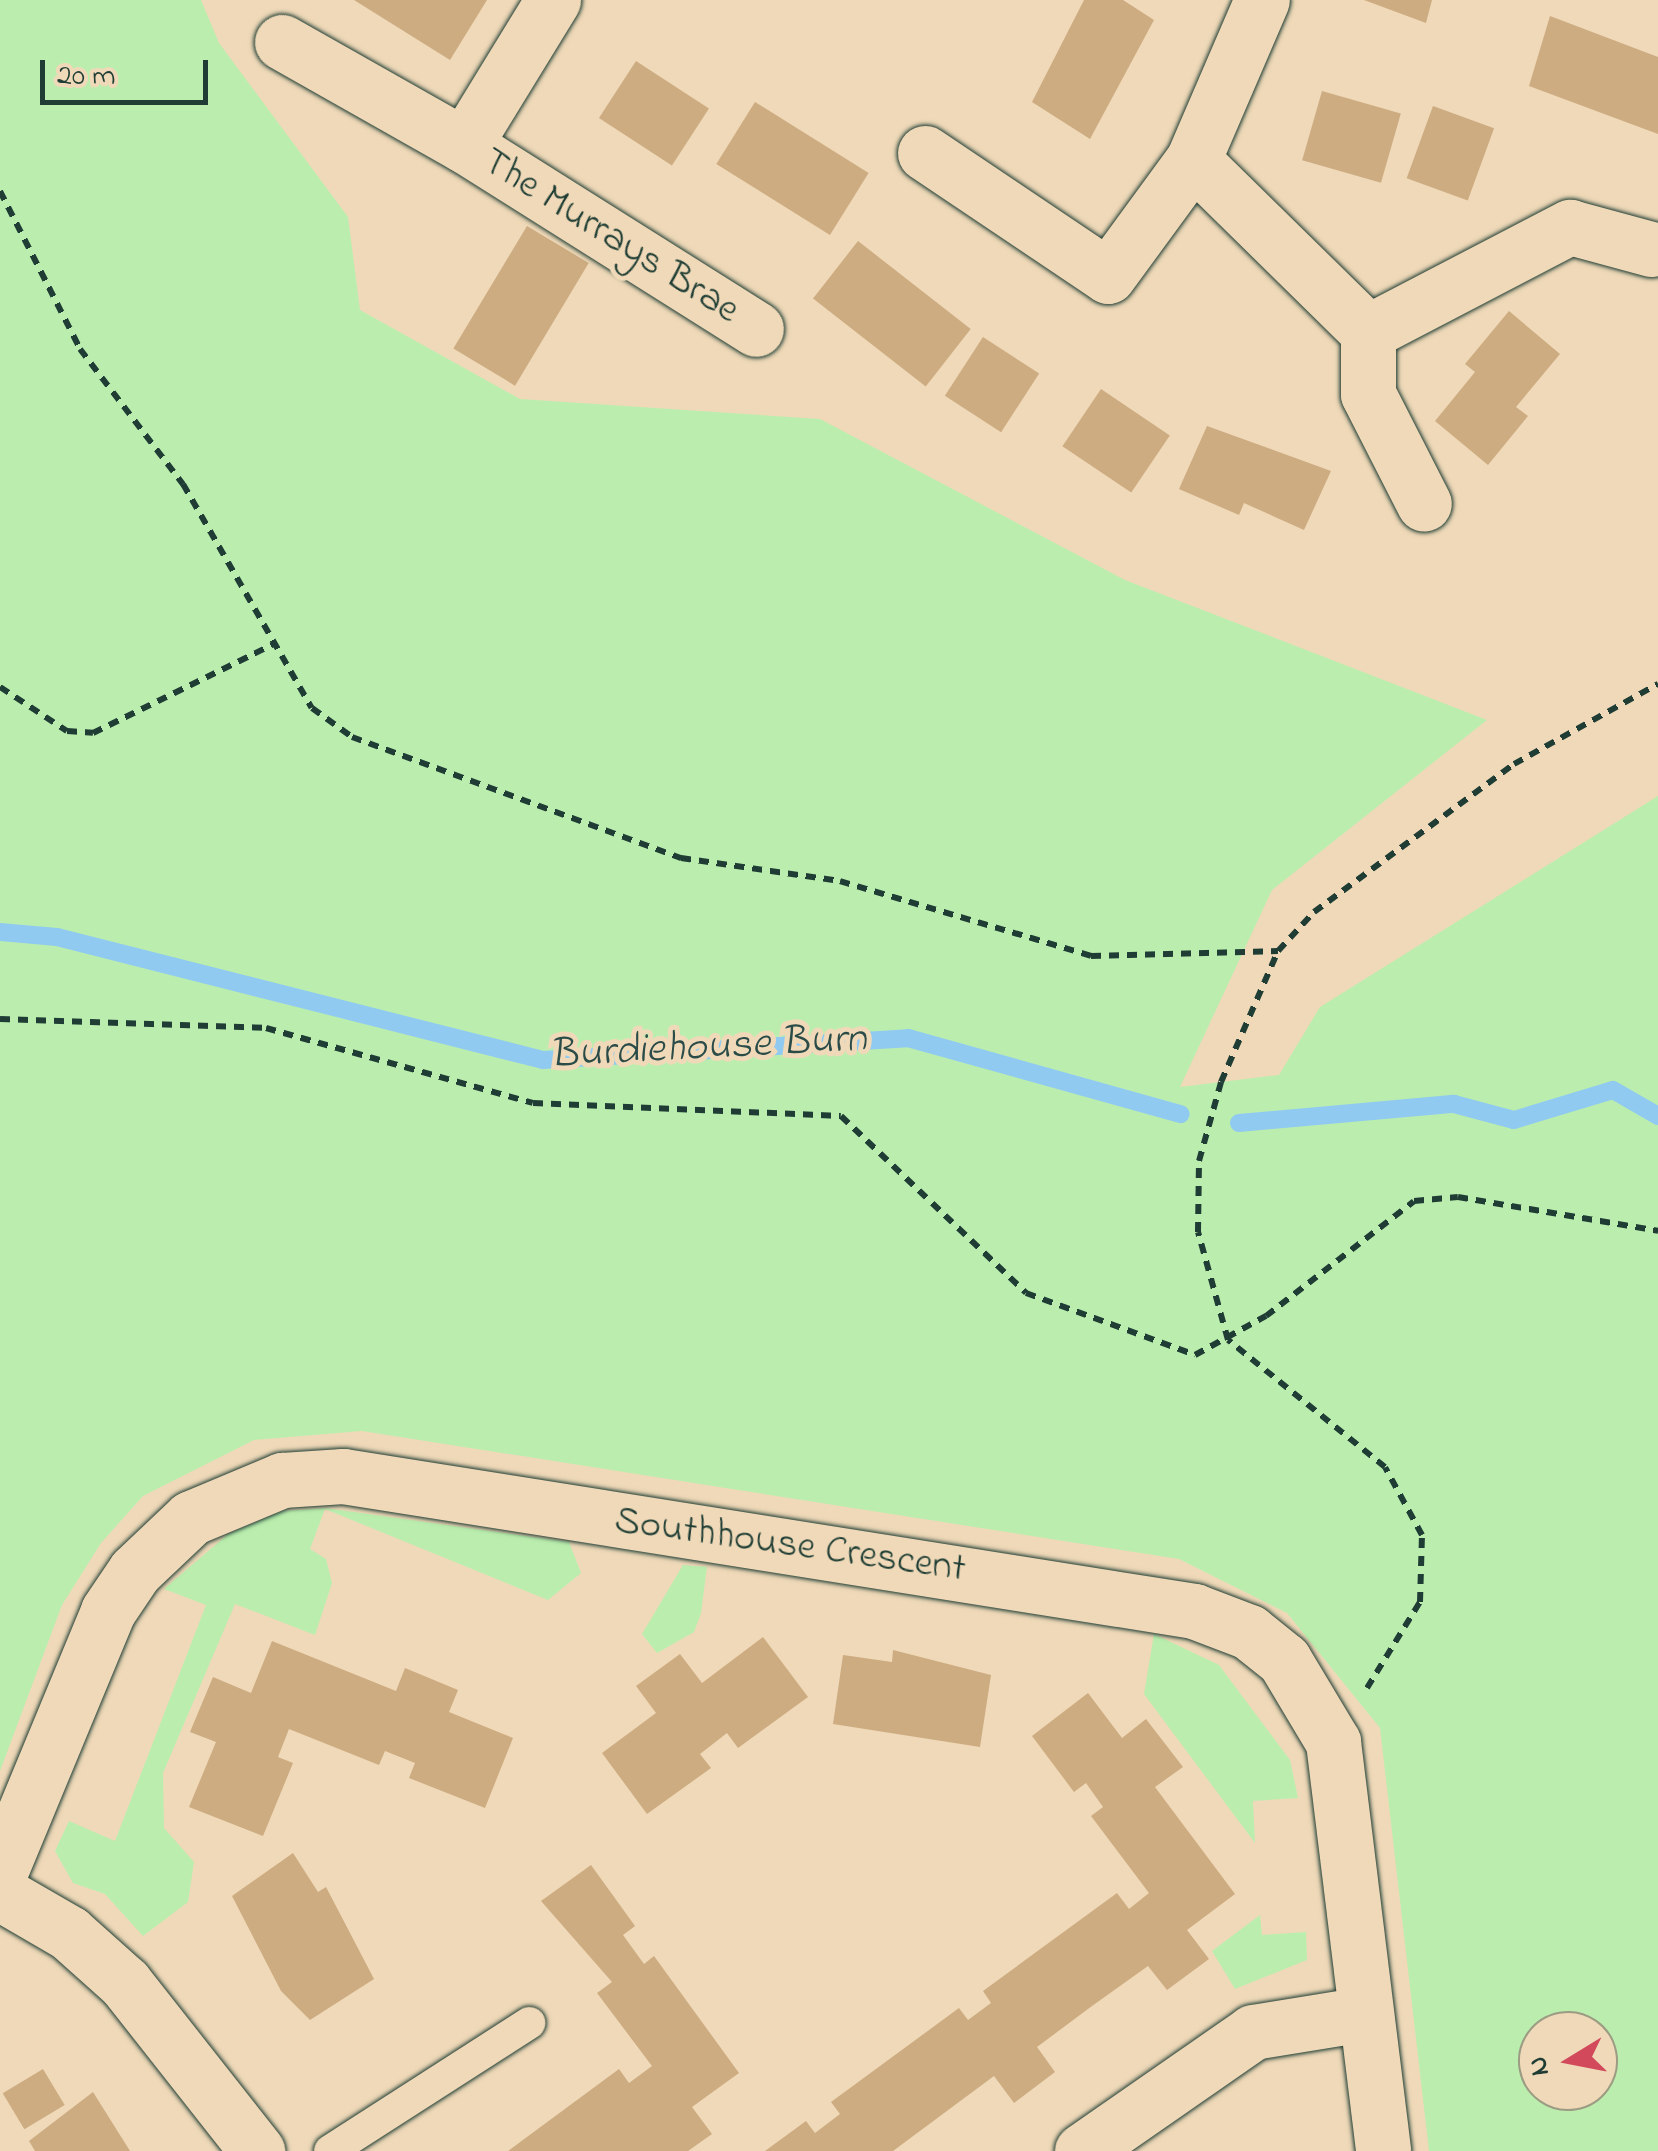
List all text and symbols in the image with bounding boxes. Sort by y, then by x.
scale bar [45,40,212,102]
text: 20 m [57,55,116,99]
street label: The Murrays Brae [472,139,748,335]
water label: Burdiehouse Burn [548,1015,868,1081]
street label: Southhouse Crescent [611,1498,969,1594]
north arrow [1518,2011,1618,2111]
text: N [1518,2053,1562,2079]

